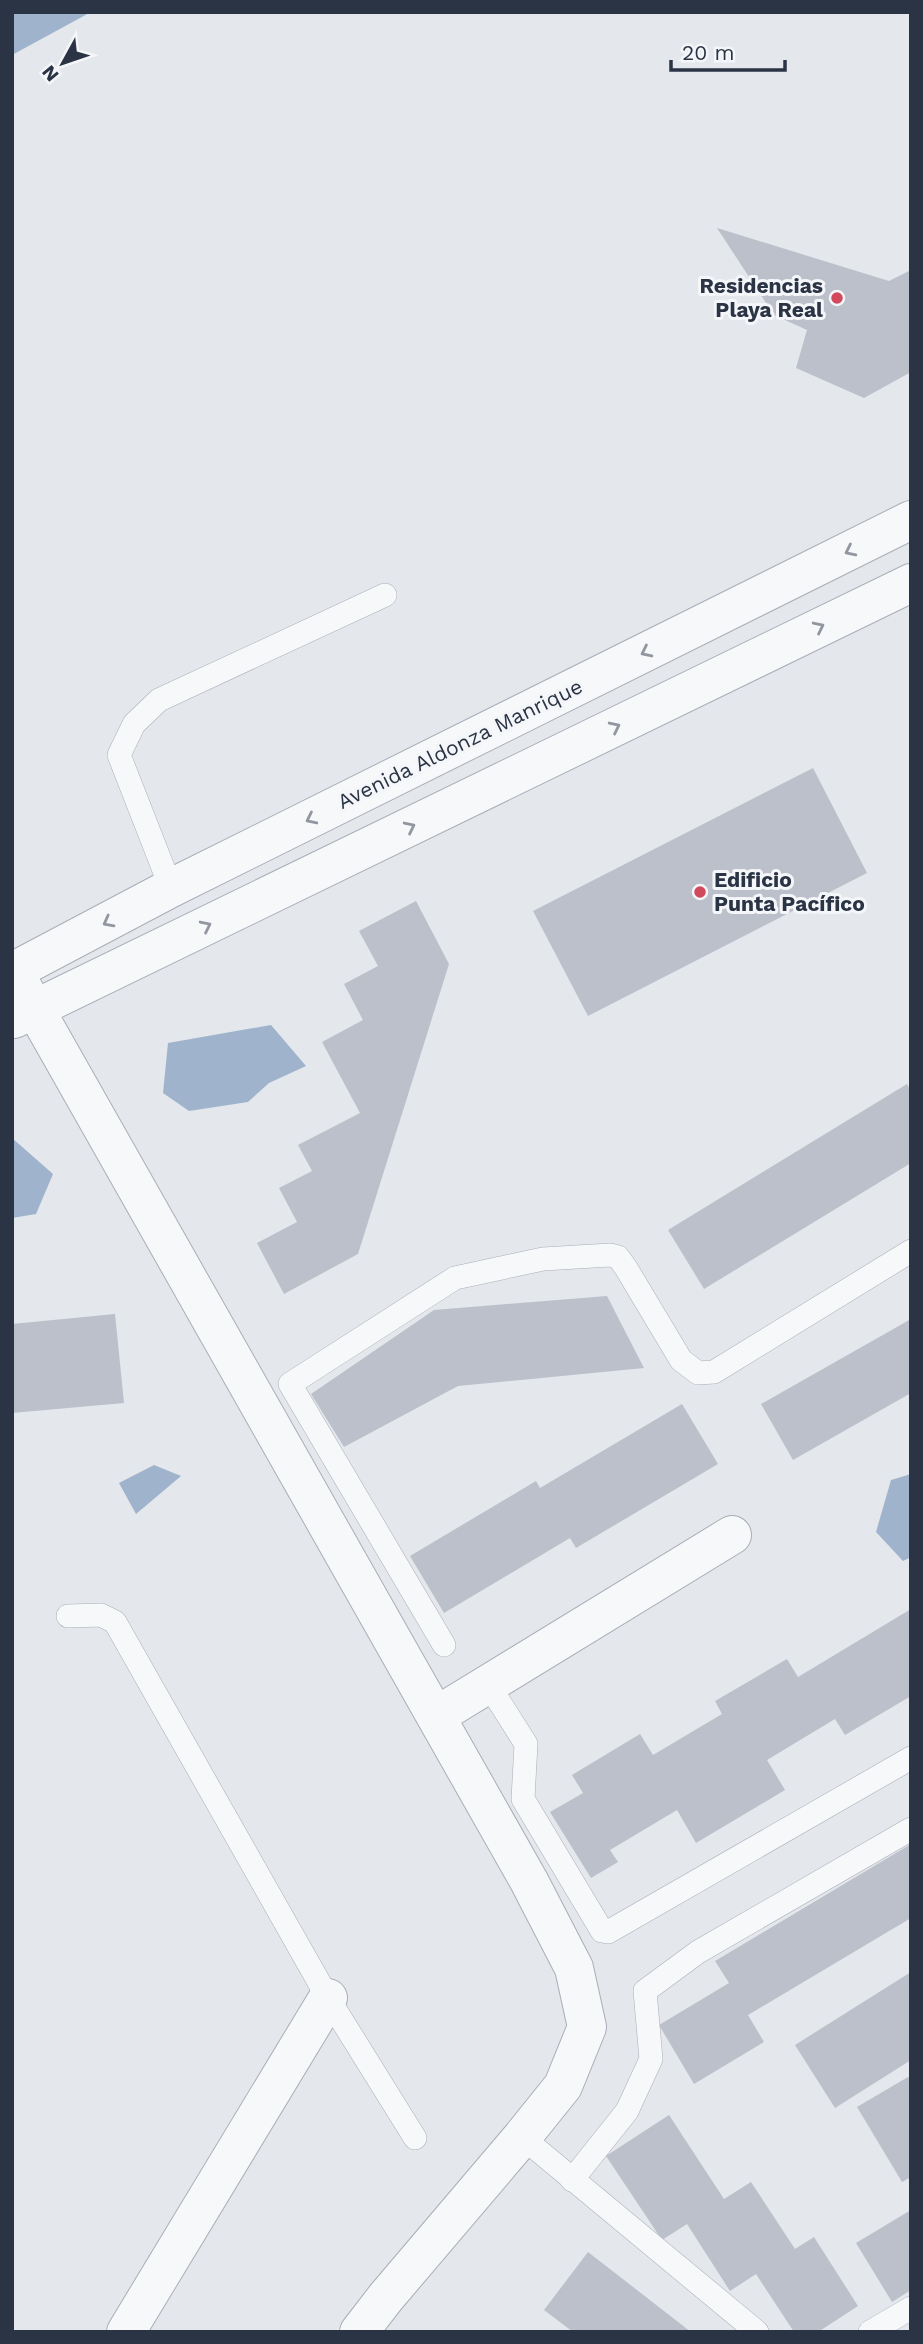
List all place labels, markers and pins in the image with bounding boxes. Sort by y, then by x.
place label: Residencias Playa Real [699,273,823,322]
marker: Residencias Playa Real [829,290,845,306]
place label: Edificio Punta Pacífico [714,867,865,916]
marker: Edificio Punta Pacífico [692,884,708,900]

